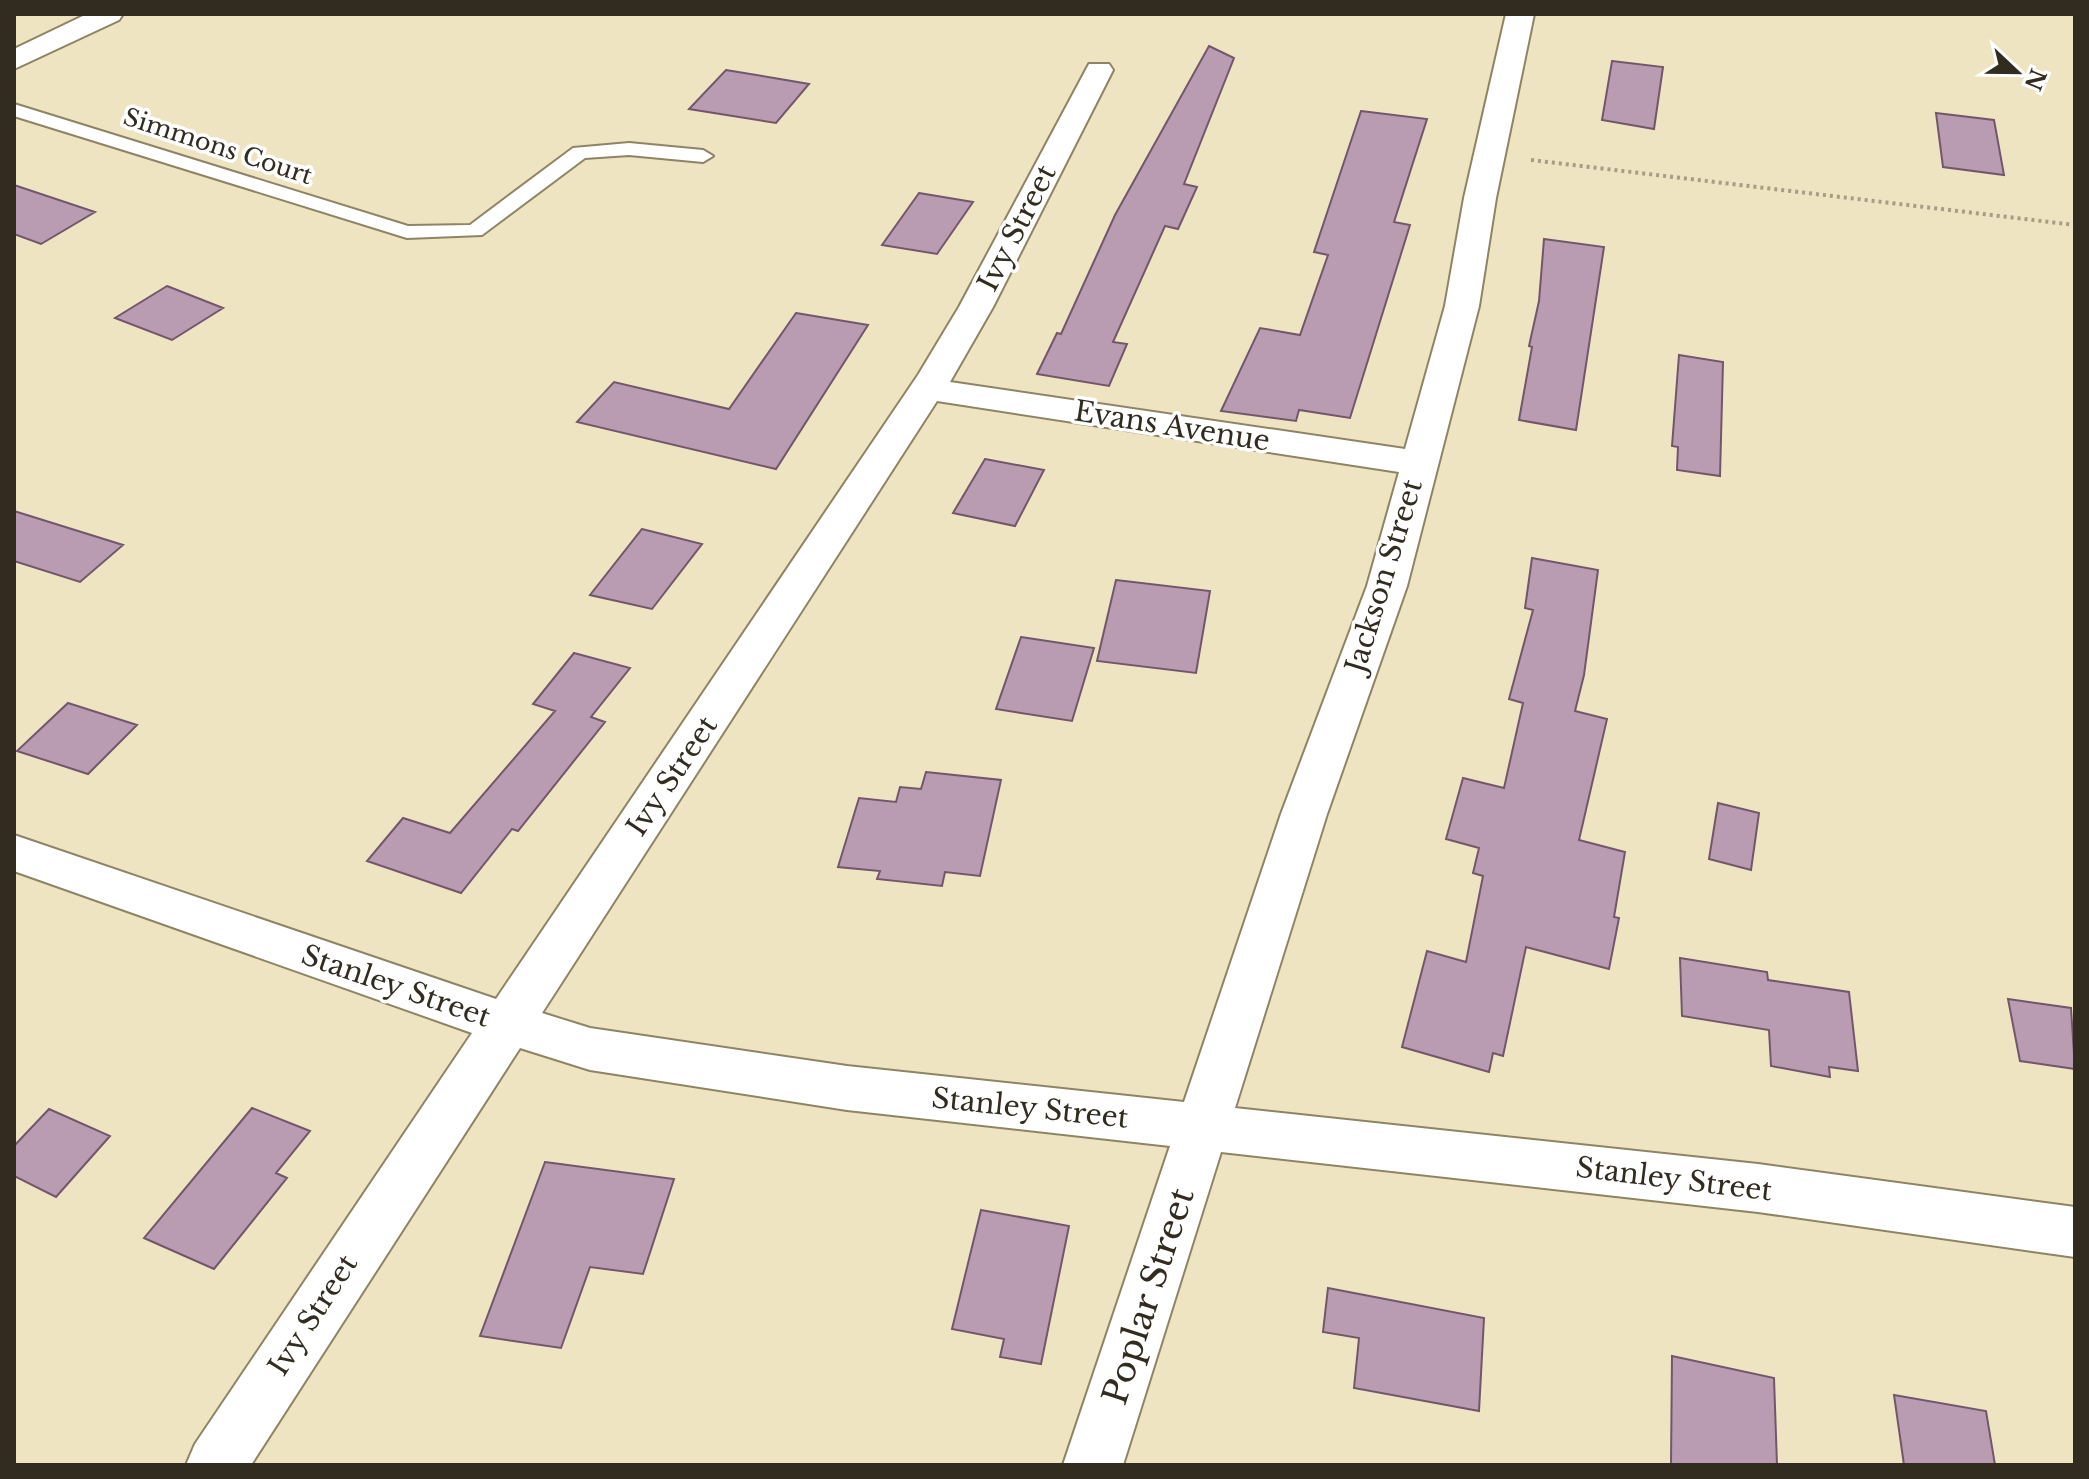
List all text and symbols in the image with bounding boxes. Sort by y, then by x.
north arrow [1977,32,2057,112]
text: N [2019,65,2051,94]
street label: Simmons Court [120,102,316,190]
street label: Ivy Street [970,159,1064,297]
street label: Evans Avenue [1072,393,1272,459]
street label: Jackson Street [1337,475,1430,681]
street label: Ivy Street [619,709,725,843]
street label: Stanley Street [297,937,495,1035]
street label: Stanley Street [930,1080,1130,1136]
street label: Stanley Street [1574,1150,1775,1208]
street label: Poplar Street [1093,1182,1203,1409]
street label: Ivy Street [261,1248,365,1382]

